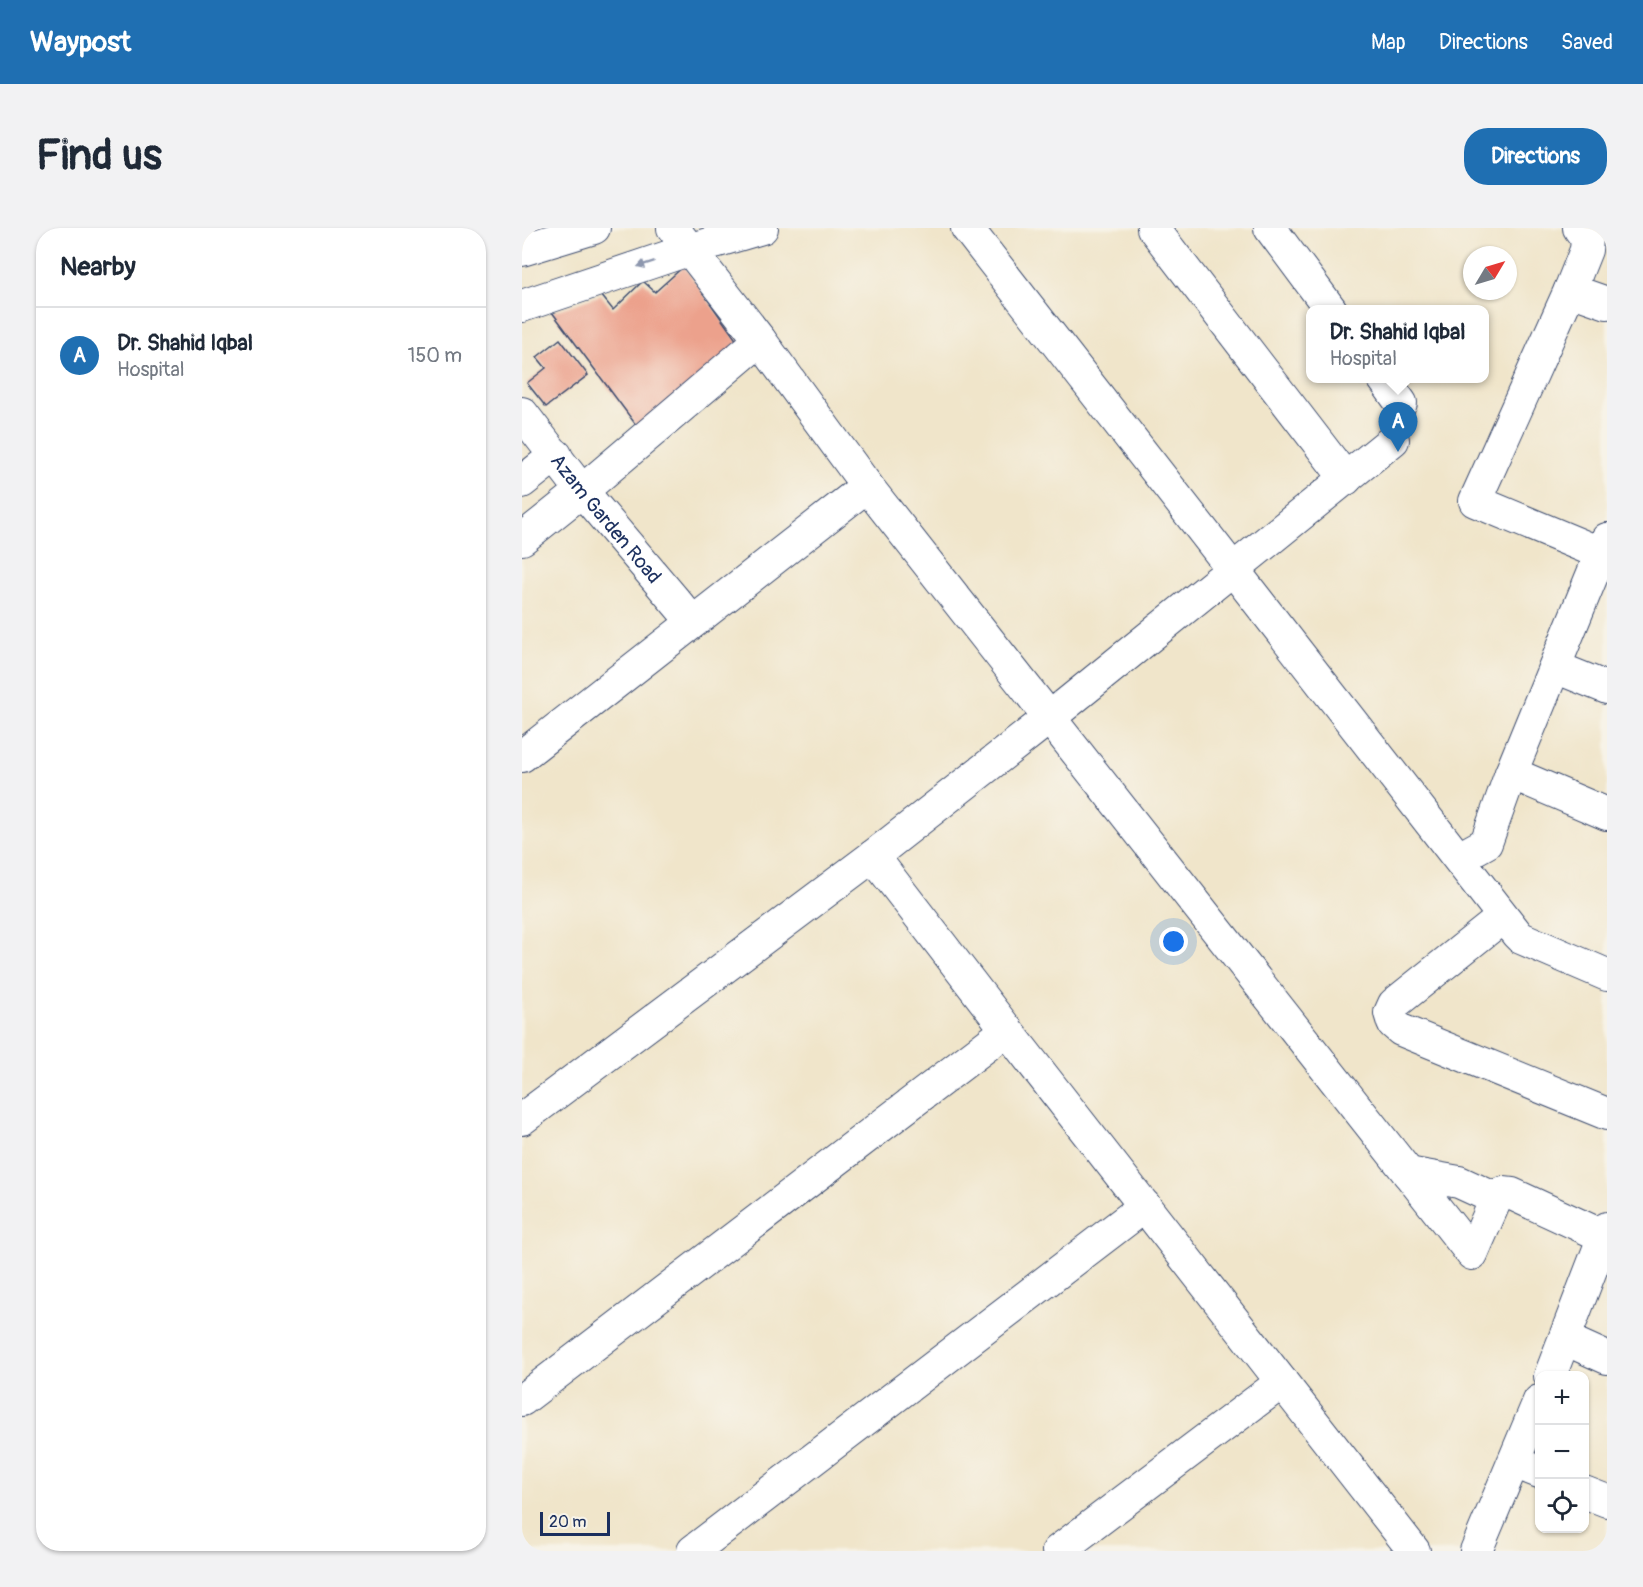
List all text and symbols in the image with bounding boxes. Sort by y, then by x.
text: Waypost [30,25,131,60]
text: Map [1371,29,1406,56]
text: Directions [1439,29,1528,56]
text: Saved [1561,29,1613,56]
button: Directions [1464,128,1607,185]
text: Find us [36,130,162,182]
north arrow [1463,246,1517,300]
text: Nearby [60,251,136,283]
one-way arrow [637,260,655,269]
popup [1306,305,1489,383]
text: Dr. Shahid Iqbal [1329,318,1466,346]
text: Dr. Shahid Iqbal [117,329,253,357]
text: A [73,343,86,368]
text: 150 m [408,343,462,368]
text: Hospital [1329,346,1397,371]
text: Hospital [117,357,184,382]
pin: A [1378,402,1418,452]
street label: Azam Garden Road [545,449,667,588]
your location [1159,927,1188,956]
map controls [1535,1371,1589,1533]
button: + [1535,1371,1589,1425]
button: − [1535,1425,1589,1479]
button: locate [1535,1479,1589,1533]
scale bar [540,1509,610,1536]
text: 20 m [549,1512,587,1532]

